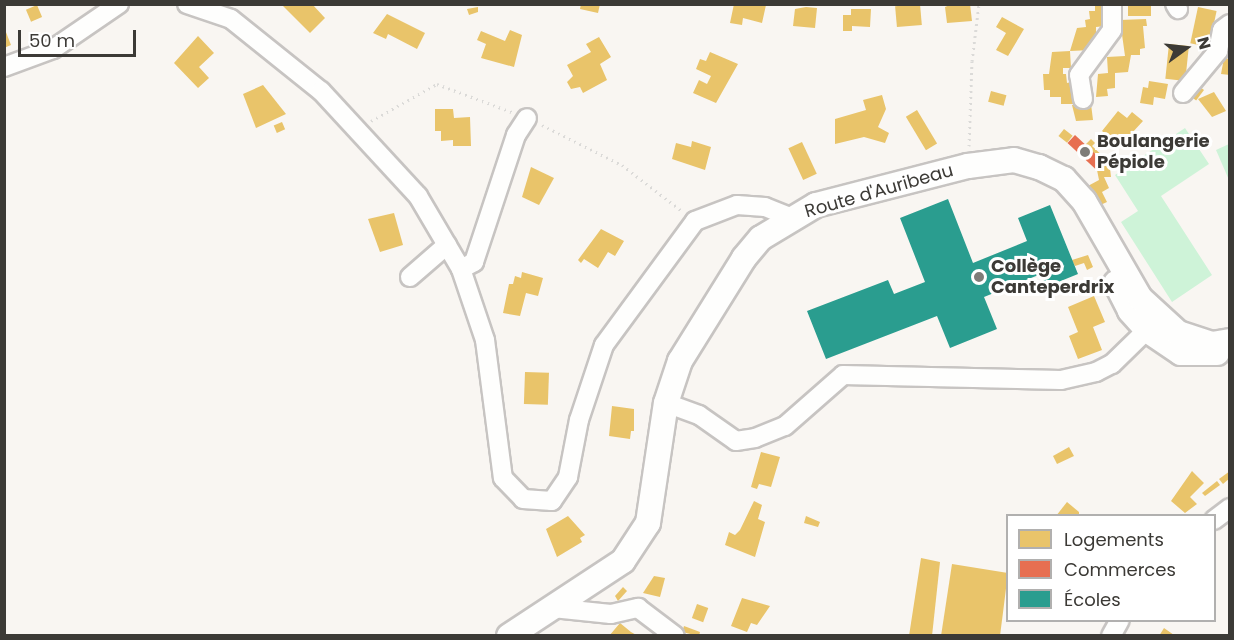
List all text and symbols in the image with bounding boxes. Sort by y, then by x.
scale bar [21,18,140,56]
north arrow [1156,18,1216,78]
text: 50 m [29,28,75,53]
text: N [1191,34,1217,52]
place label: Boulangerie Pépiole [1097,131,1210,174]
marker: Boulangerie Pépiole [1078,145,1092,159]
street label: Route d'Auribeau [802,159,956,223]
place label: Collège Canteperdrix [991,256,1114,298]
marker: Collège Canteperdrix [972,270,986,284]
legend [1006,514,1216,622]
text: Logements [1064,527,1164,552]
text: Commerces [1064,557,1176,582]
text: Écoles [1064,587,1121,612]

